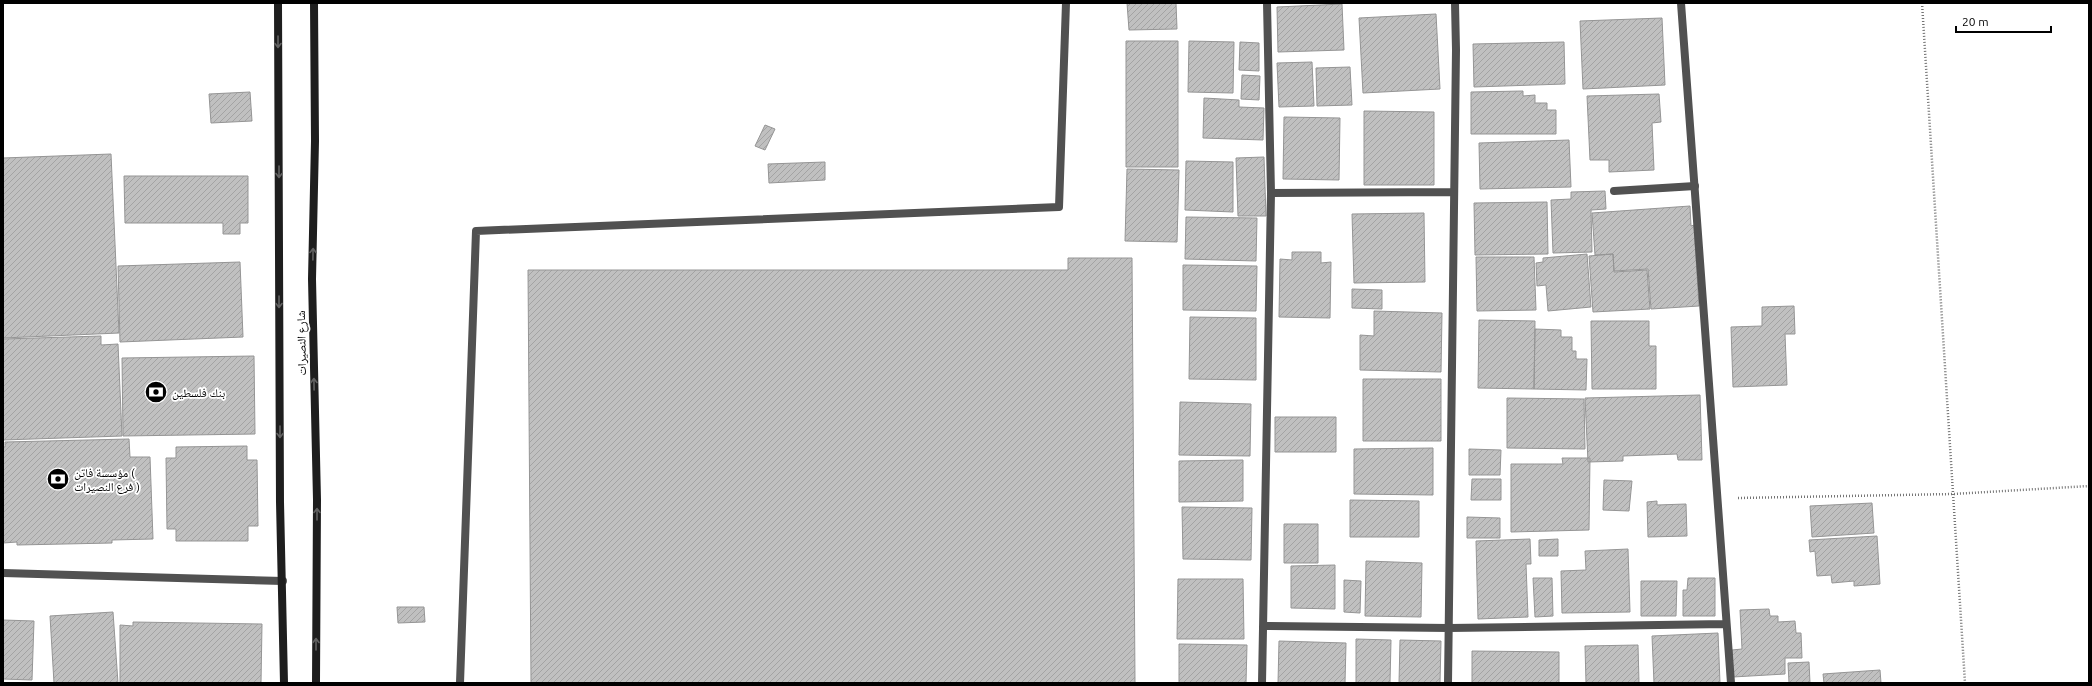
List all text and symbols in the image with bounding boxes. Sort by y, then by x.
scale bar [1956,8,2051,34]
text: 20 m [1962,15,1989,28]
one-way arrow [274,35,282,48]
one-way arrow [275,165,283,178]
one-way arrow [309,248,316,261]
one-way arrow [275,295,283,308]
street label: شارع النصيرات [294,310,310,376]
one-way arrow [310,378,318,391]
bank icon: بنك فلسطين [143,379,169,405]
place label: بنك فلسطين [172,386,225,400]
one-way arrow [276,425,284,438]
bank icon: مؤسسة فاتن ( فرع النصيرات ) [45,466,71,492]
place label: مؤسسة فاتن ( فرع النصيرات ) [74,466,140,495]
one-way arrow [313,508,321,521]
one-way arrow [312,638,320,651]

